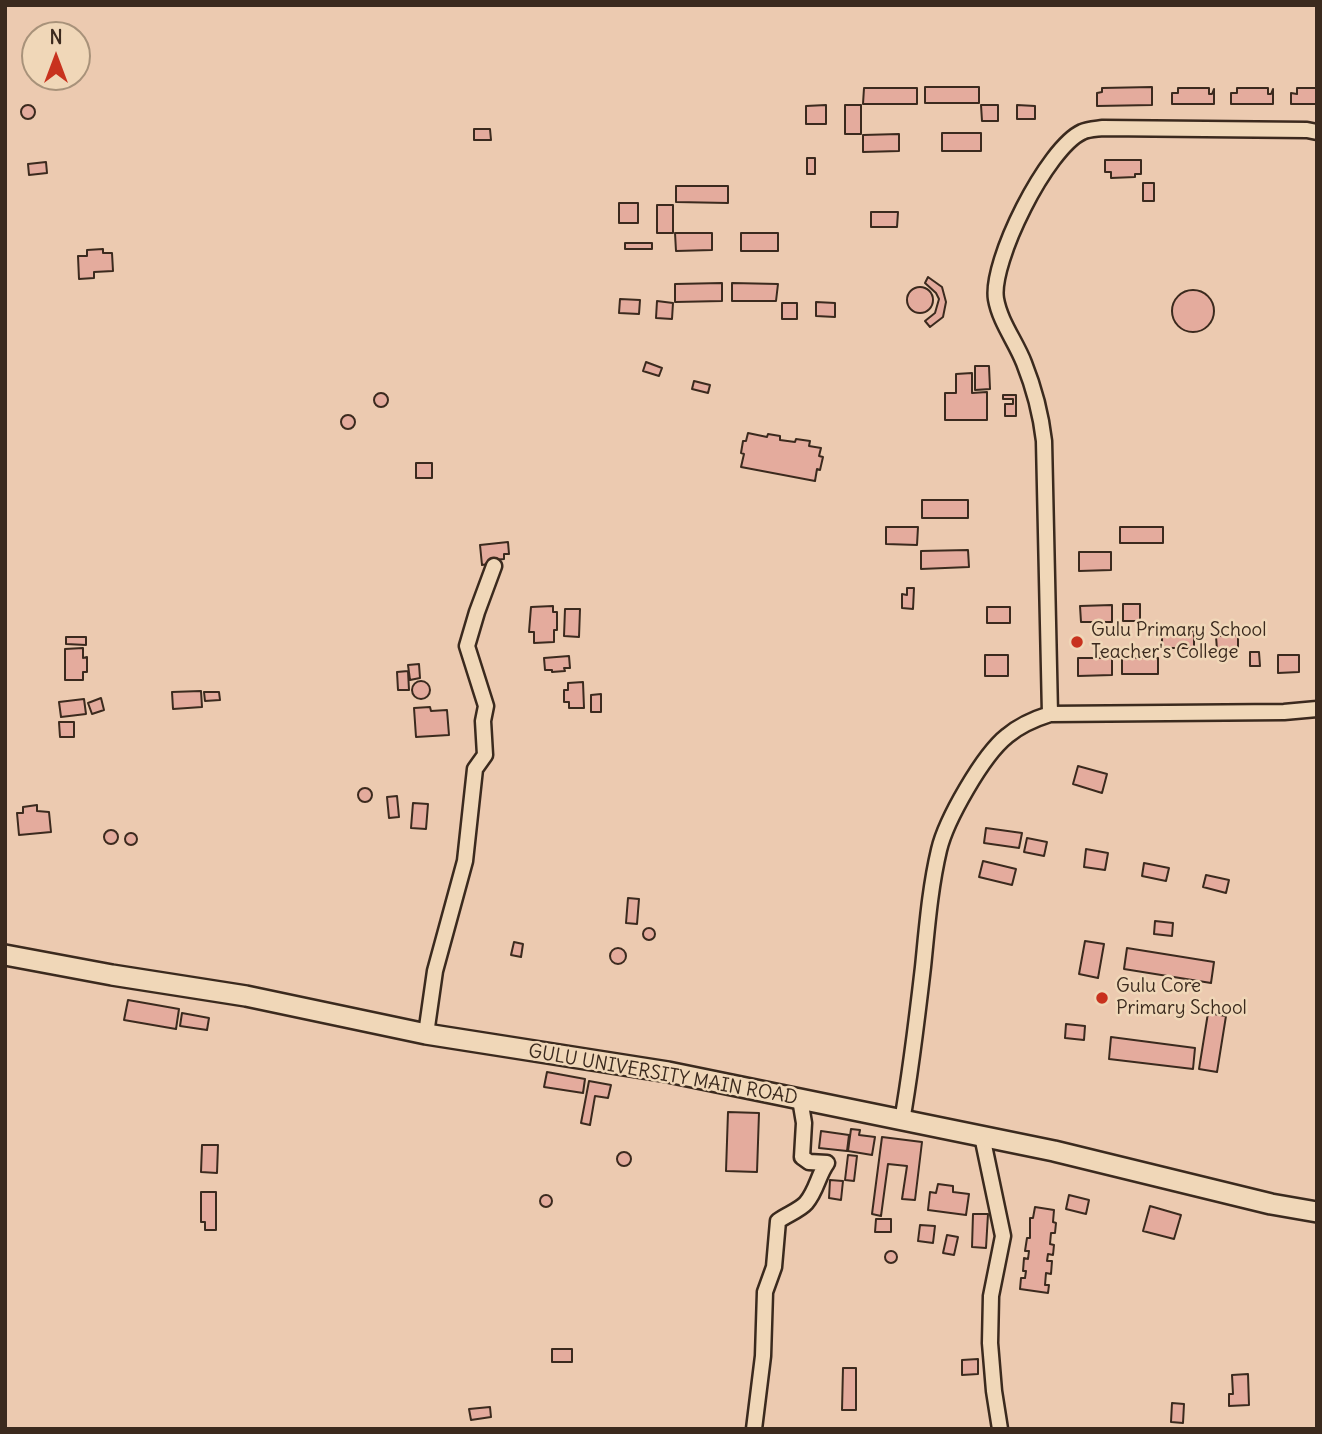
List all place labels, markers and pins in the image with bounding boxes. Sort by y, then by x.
place label: Gulu Primary School Teacher's College [1091,620,1267,664]
marker: Gulu Primary School Teacher's College [1069,634,1085,650]
place label: Gulu Core Primary School [1116,976,1247,1020]
marker: Gulu Core Primary School [1094,990,1110,1006]

